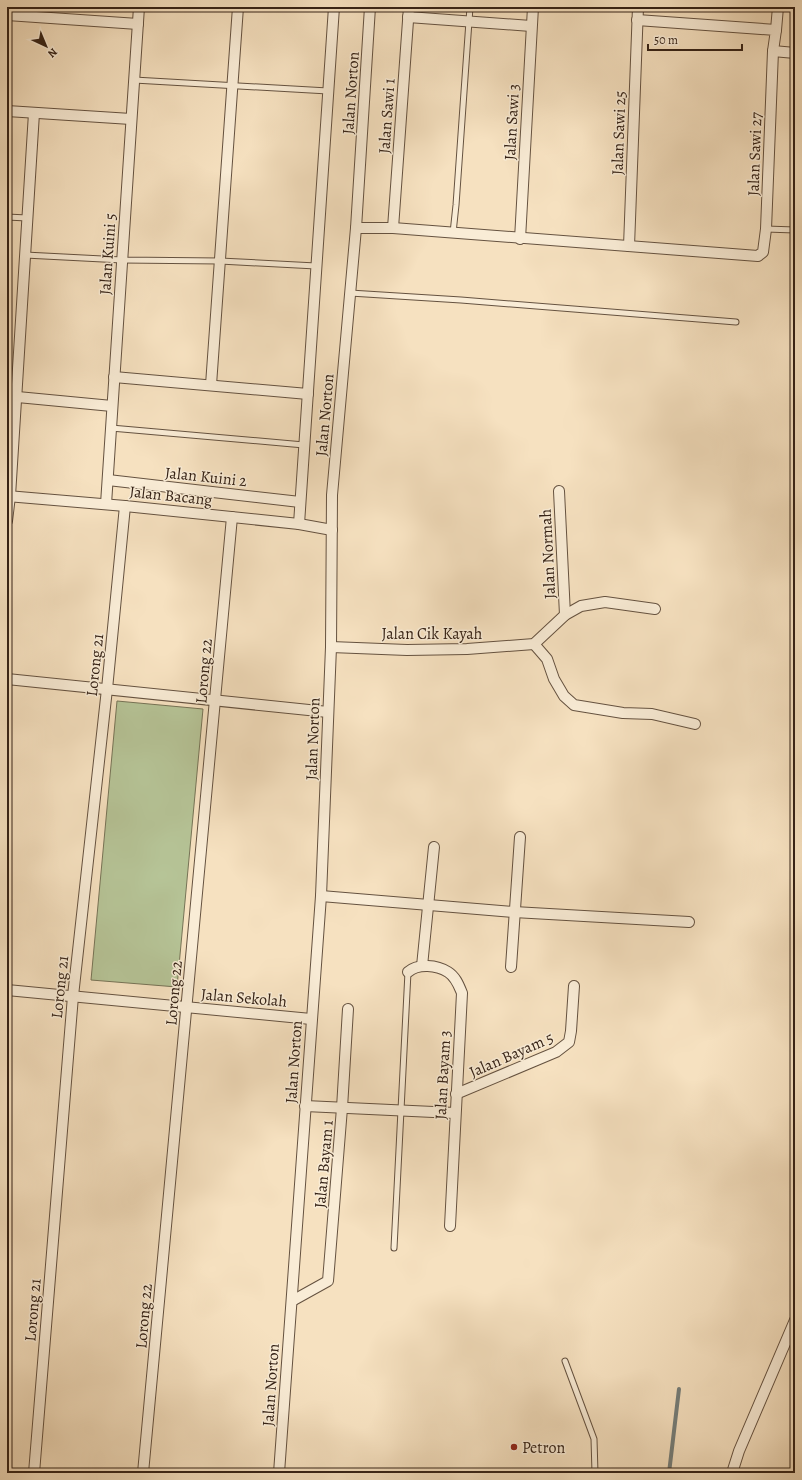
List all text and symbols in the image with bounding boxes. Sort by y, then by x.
north arrow [26,26,66,66]
scale bar [648,26,742,52]
text: 50 m [654,32,678,48]
text: N [45,45,61,61]
street label: Jalan Norton [337,51,365,135]
street label: Jalan Sawi 1 [373,77,401,154]
street label: Jalan Sawi 3 [499,83,525,161]
street label: Jalan Sawi 25 [607,90,631,176]
street label: Jalan Sawi 27 [743,111,767,196]
street label: Jalan Kuini 5 [94,212,122,296]
street label: Jalan Norton [310,373,340,457]
street label: Jalan Kuini 2 [164,462,248,492]
street label: Jalan Bacang [128,481,214,511]
street label: Jalan Normah [535,508,561,600]
street label: Jalan Cik Kayah [382,623,483,645]
street label: Lorong 21 [81,632,109,698]
street label: Lorong 22 [190,637,218,705]
street label: Jalan Norton [301,697,325,781]
street label: Lorong 21 [46,954,74,1020]
street label: Lorong 22 [160,959,188,1027]
street label: Jalan Sekolah [200,983,288,1013]
street label: Jalan Norton [280,1020,308,1104]
street label: Jalan Bayam 5 [466,1027,557,1083]
street label: Jalan Bayam 3 [430,1030,456,1120]
street label: Jalan Bayam 1 [309,1119,339,1209]
street label: Lorong 21 [19,1277,47,1342]
street label: Lorong 22 [130,1282,158,1350]
street label: Jalan Norton [257,1343,285,1427]
place label: Petron [522,1437,565,1459]
marker: Petron [509,1442,519,1452]

